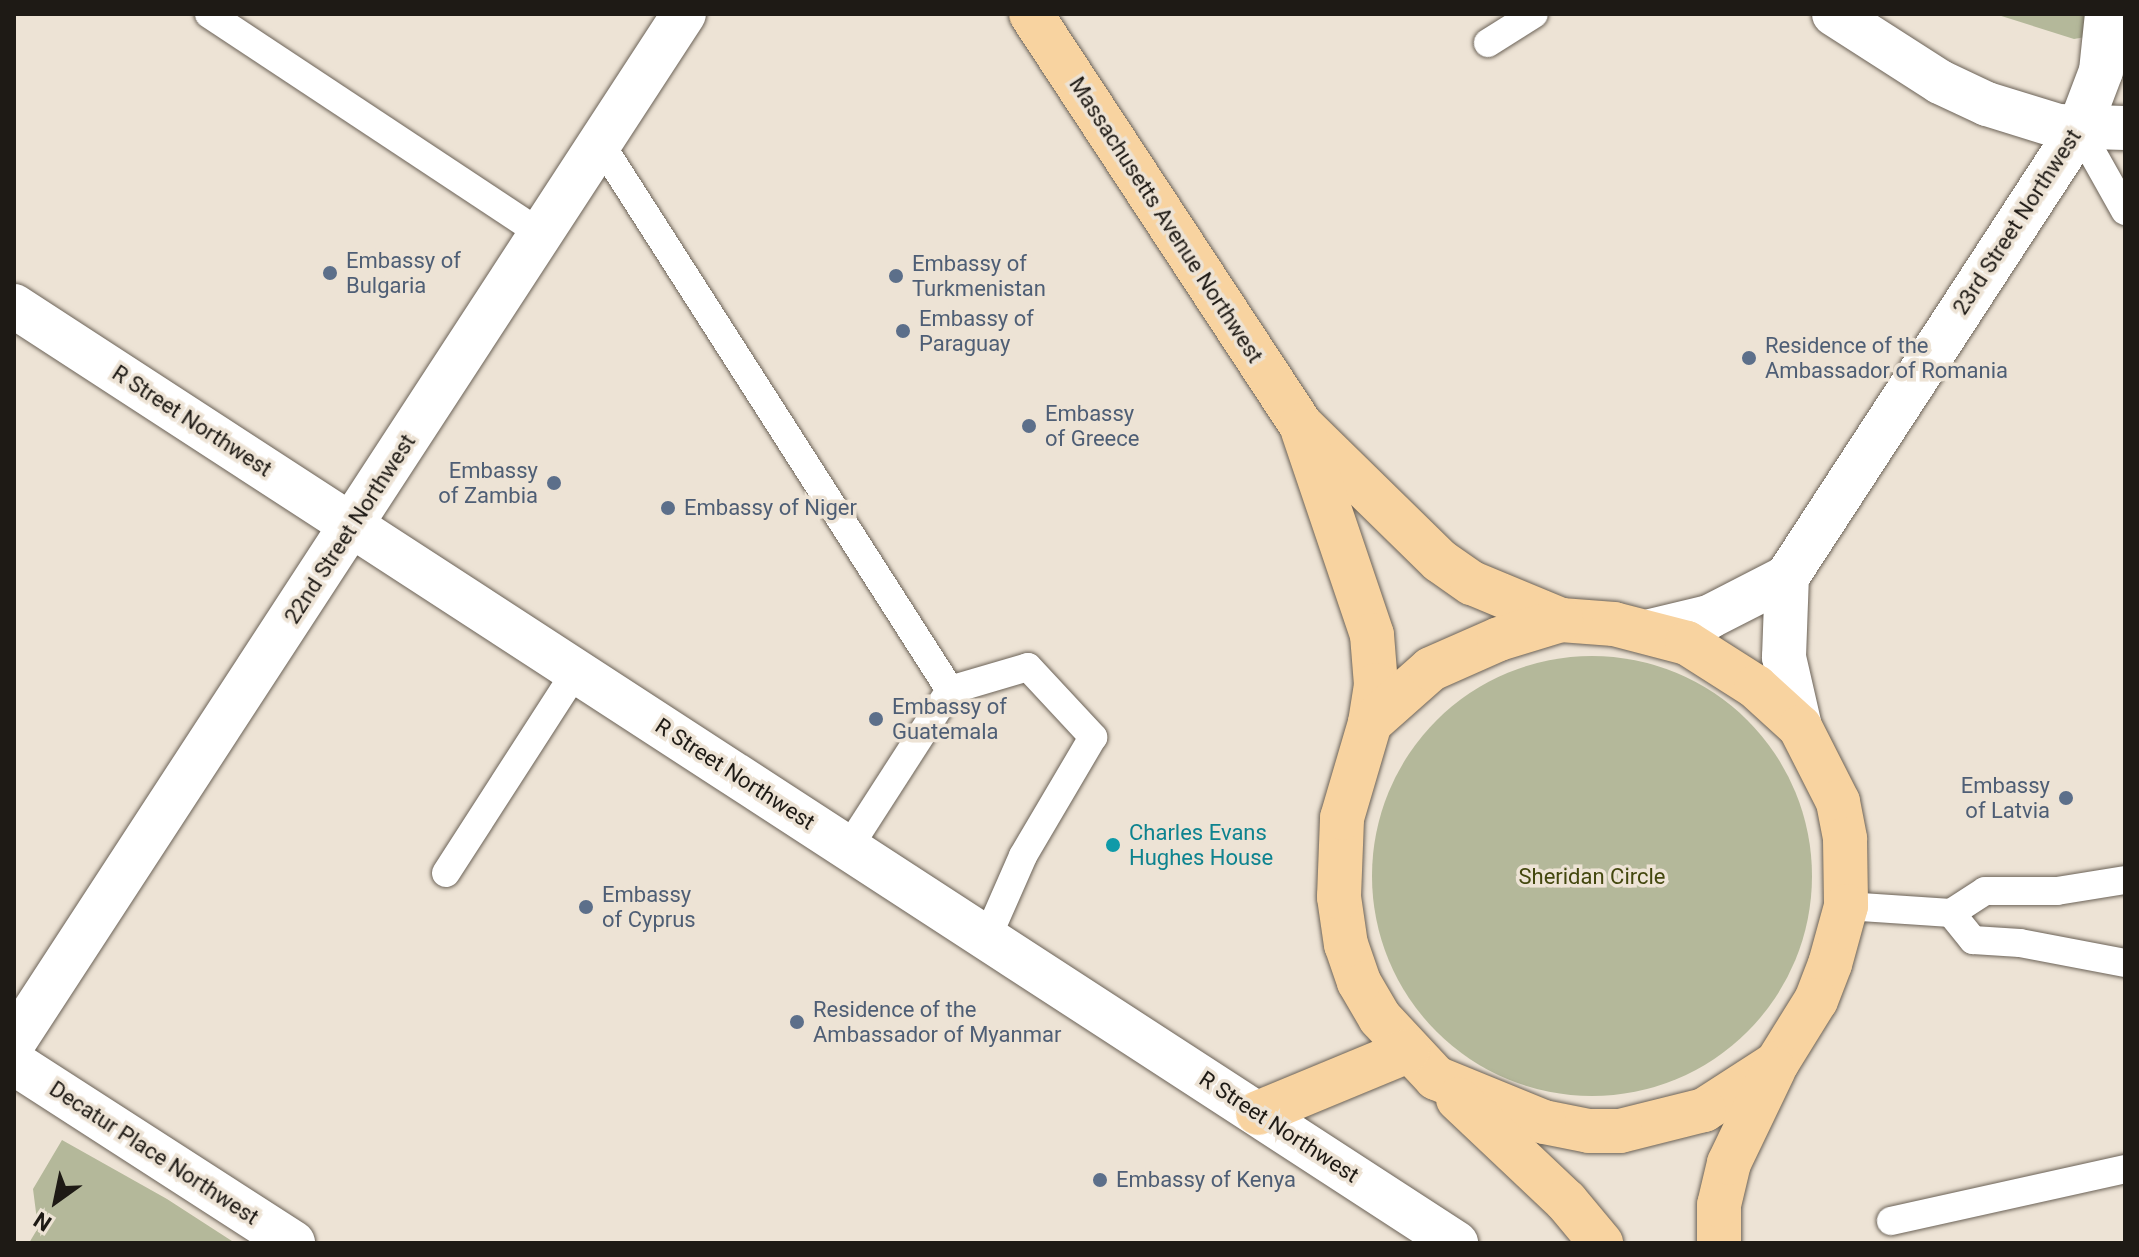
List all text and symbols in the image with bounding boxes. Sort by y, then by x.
street label: Massachusetts Avenue Northwest [1064,72,1268,368]
street label: 23rd Street Northwest [1947,124,2087,320]
place label: Embassy of Bulgaria [346,247,461,298]
place label: Embassy of Turkmenistan [912,250,1046,302]
marker: Embassy of Bulgaria [321,264,339,282]
marker: Embassy of Turkmenistan [887,267,905,285]
place label: Embassy of Paraguay [919,305,1034,356]
marker: Embassy of Paraguay [894,322,912,340]
place label: Residence of the Ambassador of Romania [1765,332,2008,384]
marker: Residence of the Ambassador of Romania [1740,349,1758,367]
street label: R Street Northwest [107,360,277,482]
place label: Embassy of Greece [1045,400,1139,452]
marker: Embassy of Greece [1020,417,1038,435]
street label: 22nd Street Northwest [279,429,421,629]
place label: Embassy of Zambia [438,457,538,508]
marker: Embassy of Zambia [545,474,563,492]
place label: Embassy of Niger [684,495,857,521]
marker: Embassy of Niger [659,499,677,517]
place label: Embassy of Guatemala [892,693,1007,744]
marker: Embassy of Guatemala [867,710,885,728]
street label: R Street Northwest [650,713,820,835]
place label: Embassy of Latvia [1961,772,2050,824]
marker: Embassy of Latvia [2057,789,2075,807]
place label: Charles Evans Hughes House [1129,819,1273,870]
marker: Charles Evans Hughes House [1104,836,1122,854]
park label: Sheridan Circle [1518,864,1666,890]
place label: Embassy of Cyprus [602,881,696,932]
marker: Embassy of Cyprus [577,898,595,916]
place label: Residence of the Ambassador of Myanmar [813,996,1061,1048]
marker: Residence of the Ambassador of Myanmar [788,1013,806,1031]
street label: R Street Northwest [1194,1066,1364,1188]
street label: Decatur Place Northwest [45,1075,263,1231]
north arrow [16,1161,96,1241]
place label: Embassy of Kenya [1116,1167,1296,1193]
marker: Embassy of Kenya [1091,1171,1109,1189]
text: N [29,1207,56,1236]

